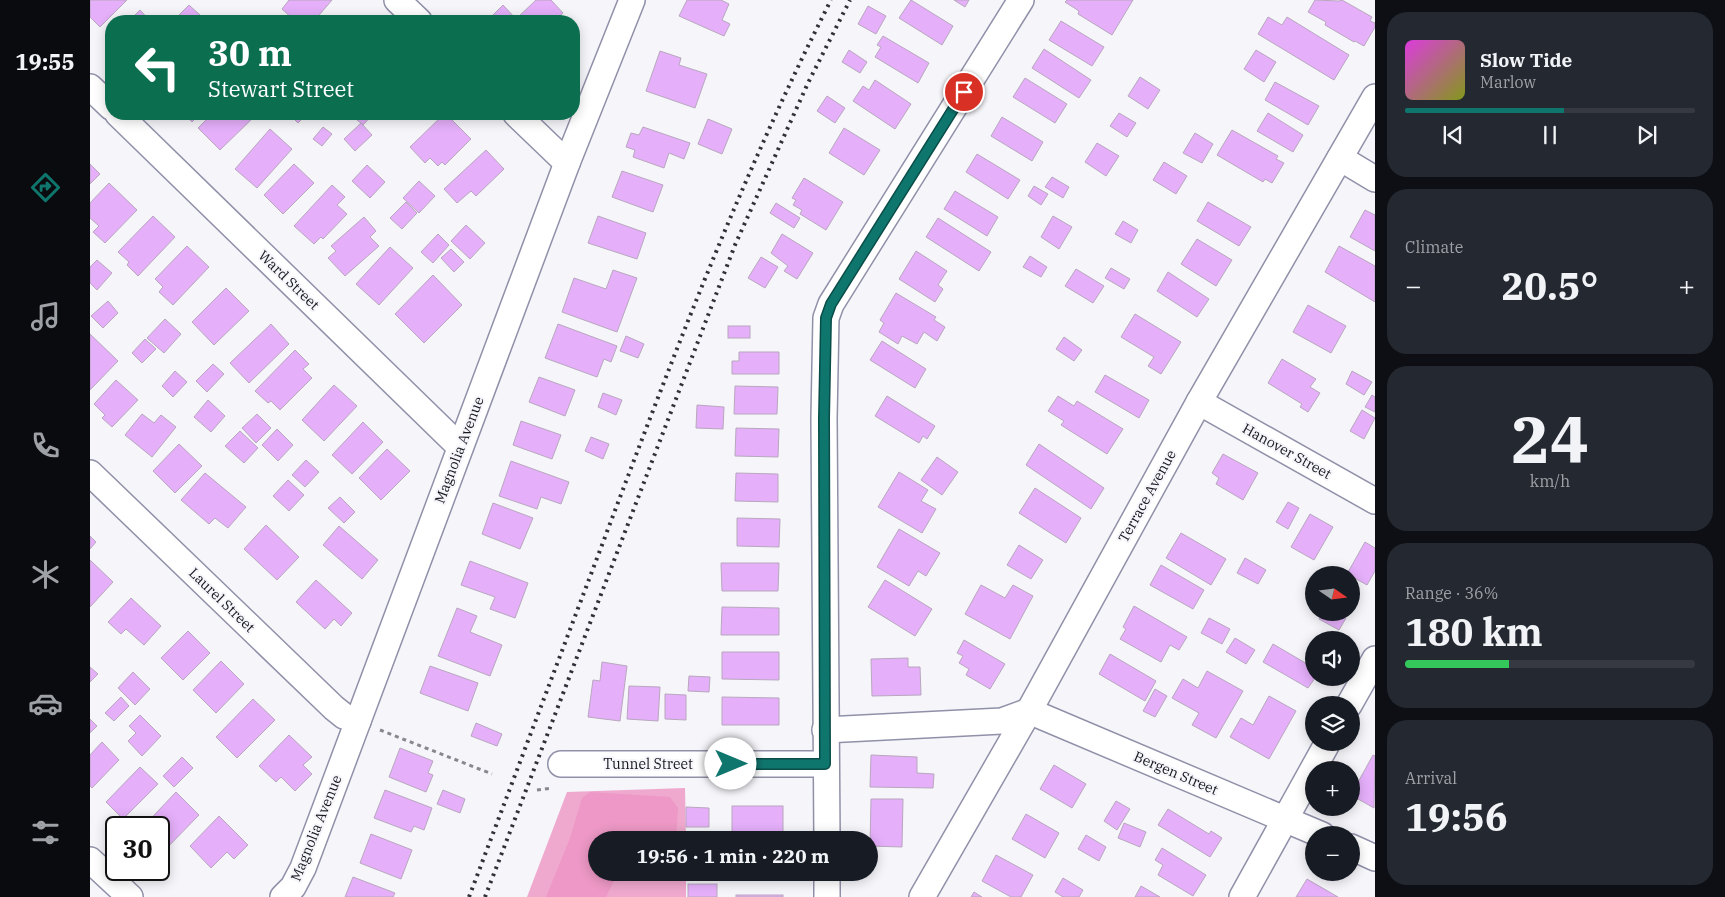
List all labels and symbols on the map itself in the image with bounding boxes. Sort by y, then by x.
pin [943,71,985,113]
street label: Ward Street [255,247,323,313]
street label: Magnolia Avenue [430,394,488,506]
street label: Hanover Street [1239,419,1335,483]
street label: Terrace Avenue [1114,447,1180,545]
street label: Laurel Street [185,564,259,636]
north arrow [1305,566,1360,621]
position arrow [704,737,756,789]
street label: Bergen Street [1131,747,1221,799]
street label: Tunnel Street [603,755,693,773]
street label: Magnolia Avenue [286,772,346,884]
speed limit sign: 30 [105,816,170,881]

